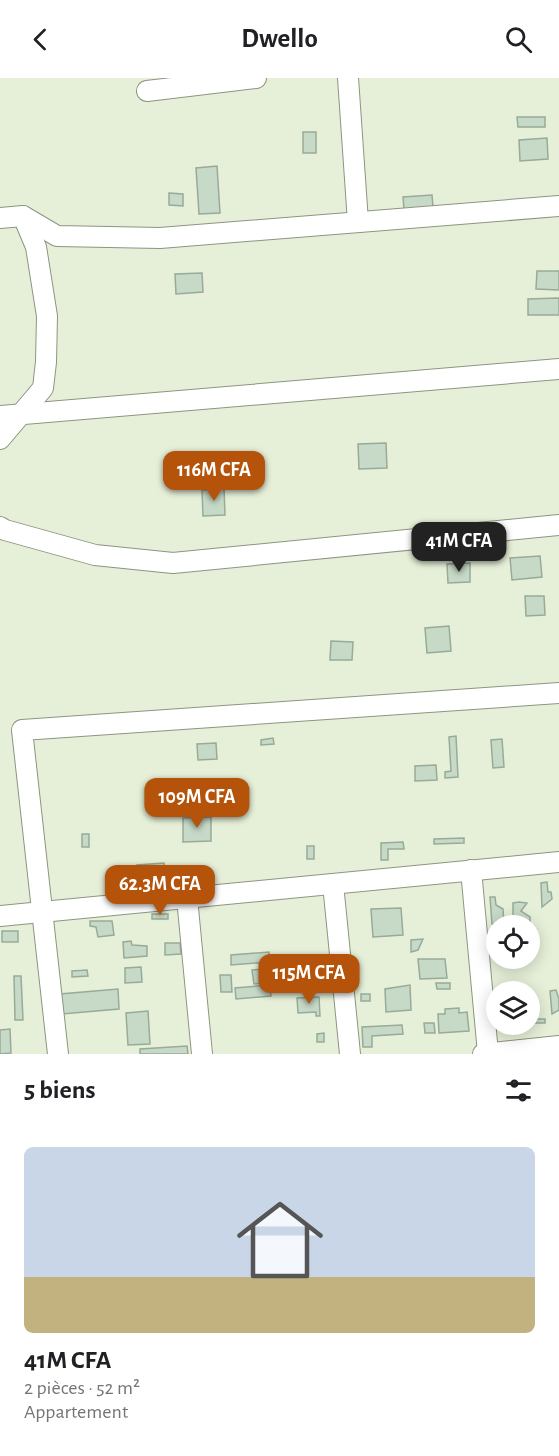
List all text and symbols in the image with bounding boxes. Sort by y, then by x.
icon: back [24,23,57,56]
icon: search [502,23,535,56]
text: Dwello [241,25,318,52]
pin: 116M CFA [152,451,276,502]
text: 116M CFA [177,460,251,480]
pin: 41M CFA [404,522,514,573]
text: 41M CFA [425,531,493,551]
pin: 109M CFA [135,778,259,829]
text: 109M CFA [158,787,236,807]
pin: 62.3M CFA [91,865,229,916]
text: 62.3M CFA [119,874,201,894]
map controls [486,915,540,1035]
button: locate [486,915,540,969]
pin: 115M CFA [247,954,371,1005]
text: 115M CFA [273,963,345,983]
button: layers [486,981,540,1035]
icon: filters [502,1074,535,1107]
text: 5 biens [24,1077,96,1103]
icon: home [226,1186,334,1294]
text: 41M CFA [24,1347,111,1373]
text: 2 pièces · 52 m² [24,1378,140,1398]
text: Appartement [24,1402,128,1422]

